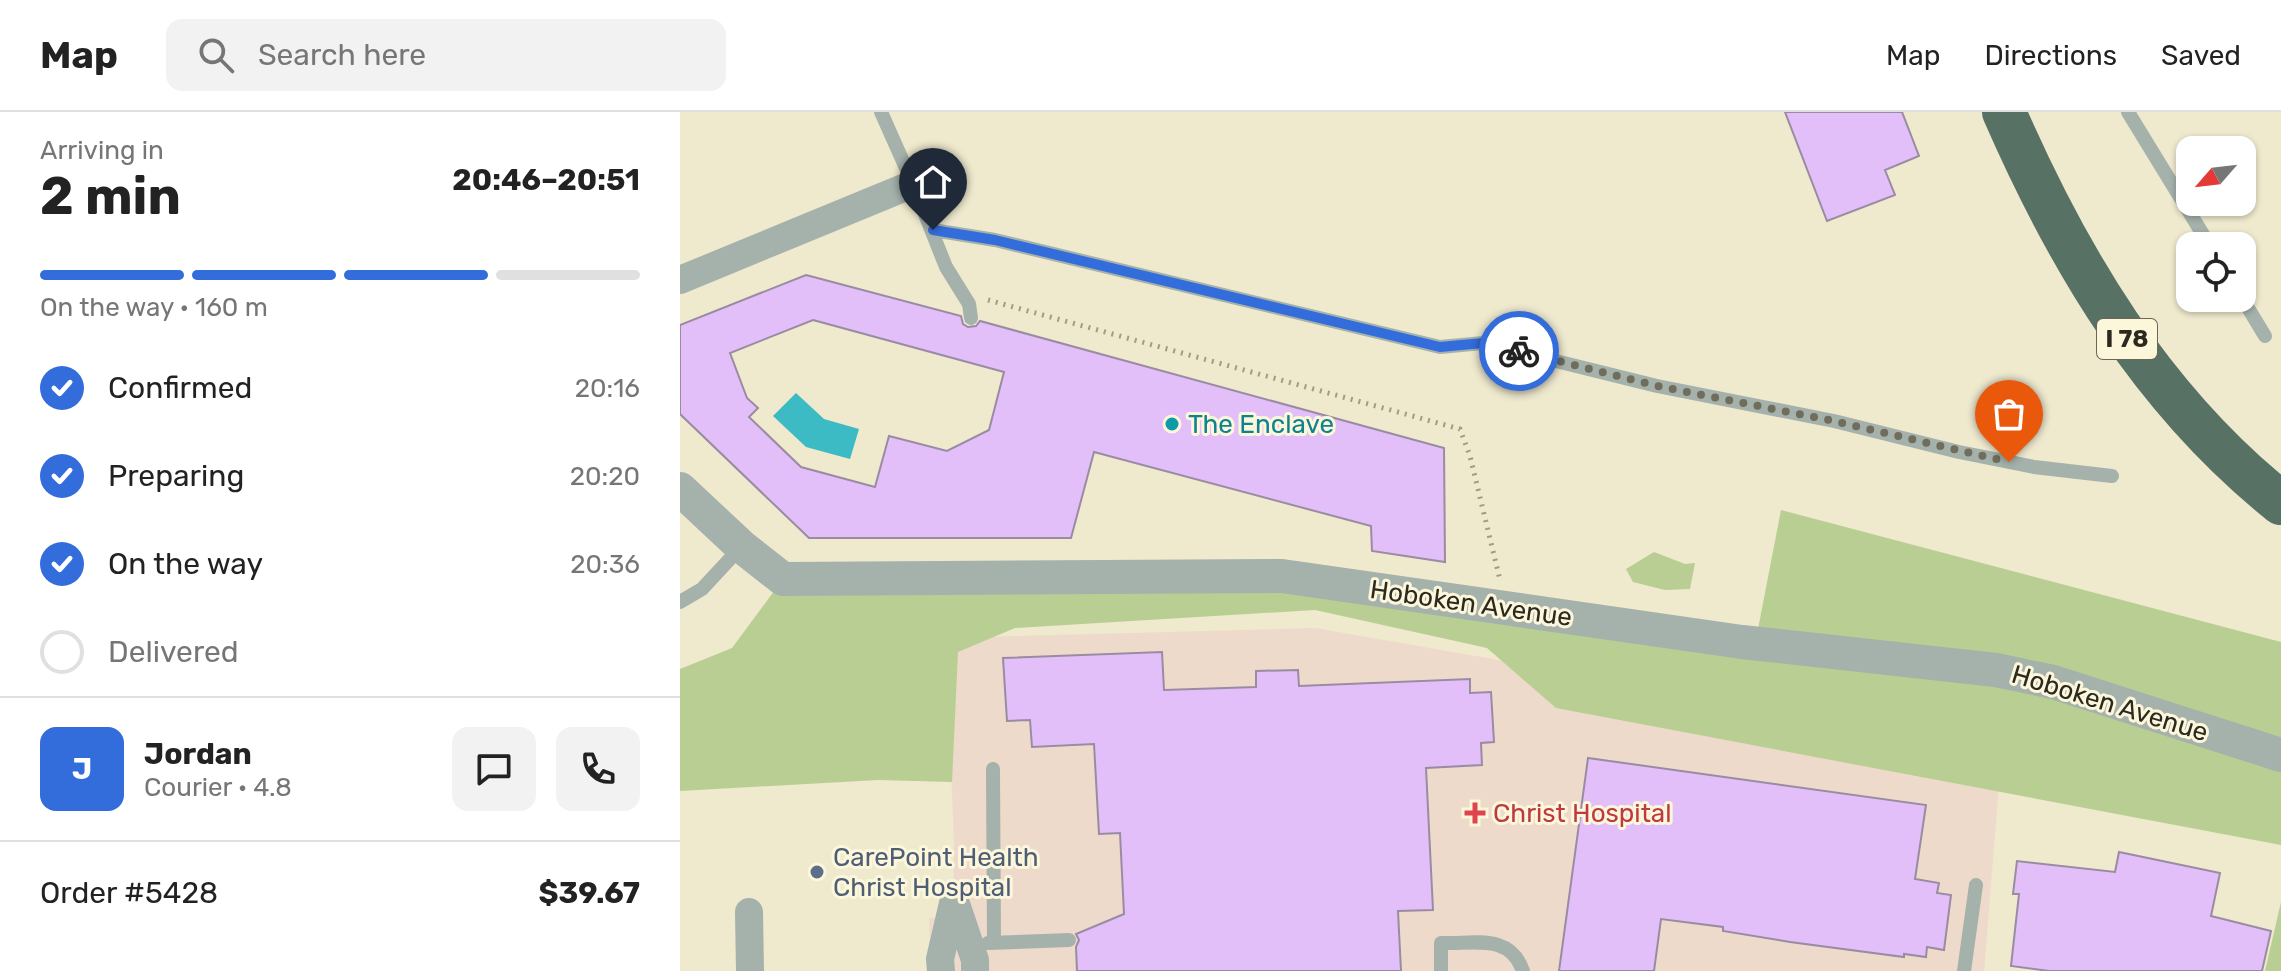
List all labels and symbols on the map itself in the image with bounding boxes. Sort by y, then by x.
north arrow [2176,136,2256,216]
pin [899,148,967,230]
courier [1479,311,1559,391]
road number: I 78 [2097,319,2157,359]
pin [1975,380,2043,462]
place label: The Enclave [1188,409,1334,440]
marker: The Enclave [1163,415,1181,433]
street label: Hoboken Avenue [1368,574,1574,633]
street label: Hoboken Avenue [2008,659,2212,748]
place label: Christ Hospital [1493,798,1671,829]
marker: Christ Hospital [1464,802,1486,824]
place label: CarePoint Health Christ Hospital [833,842,1038,903]
marker: CarePoint Health Christ Hospital [808,863,826,881]

